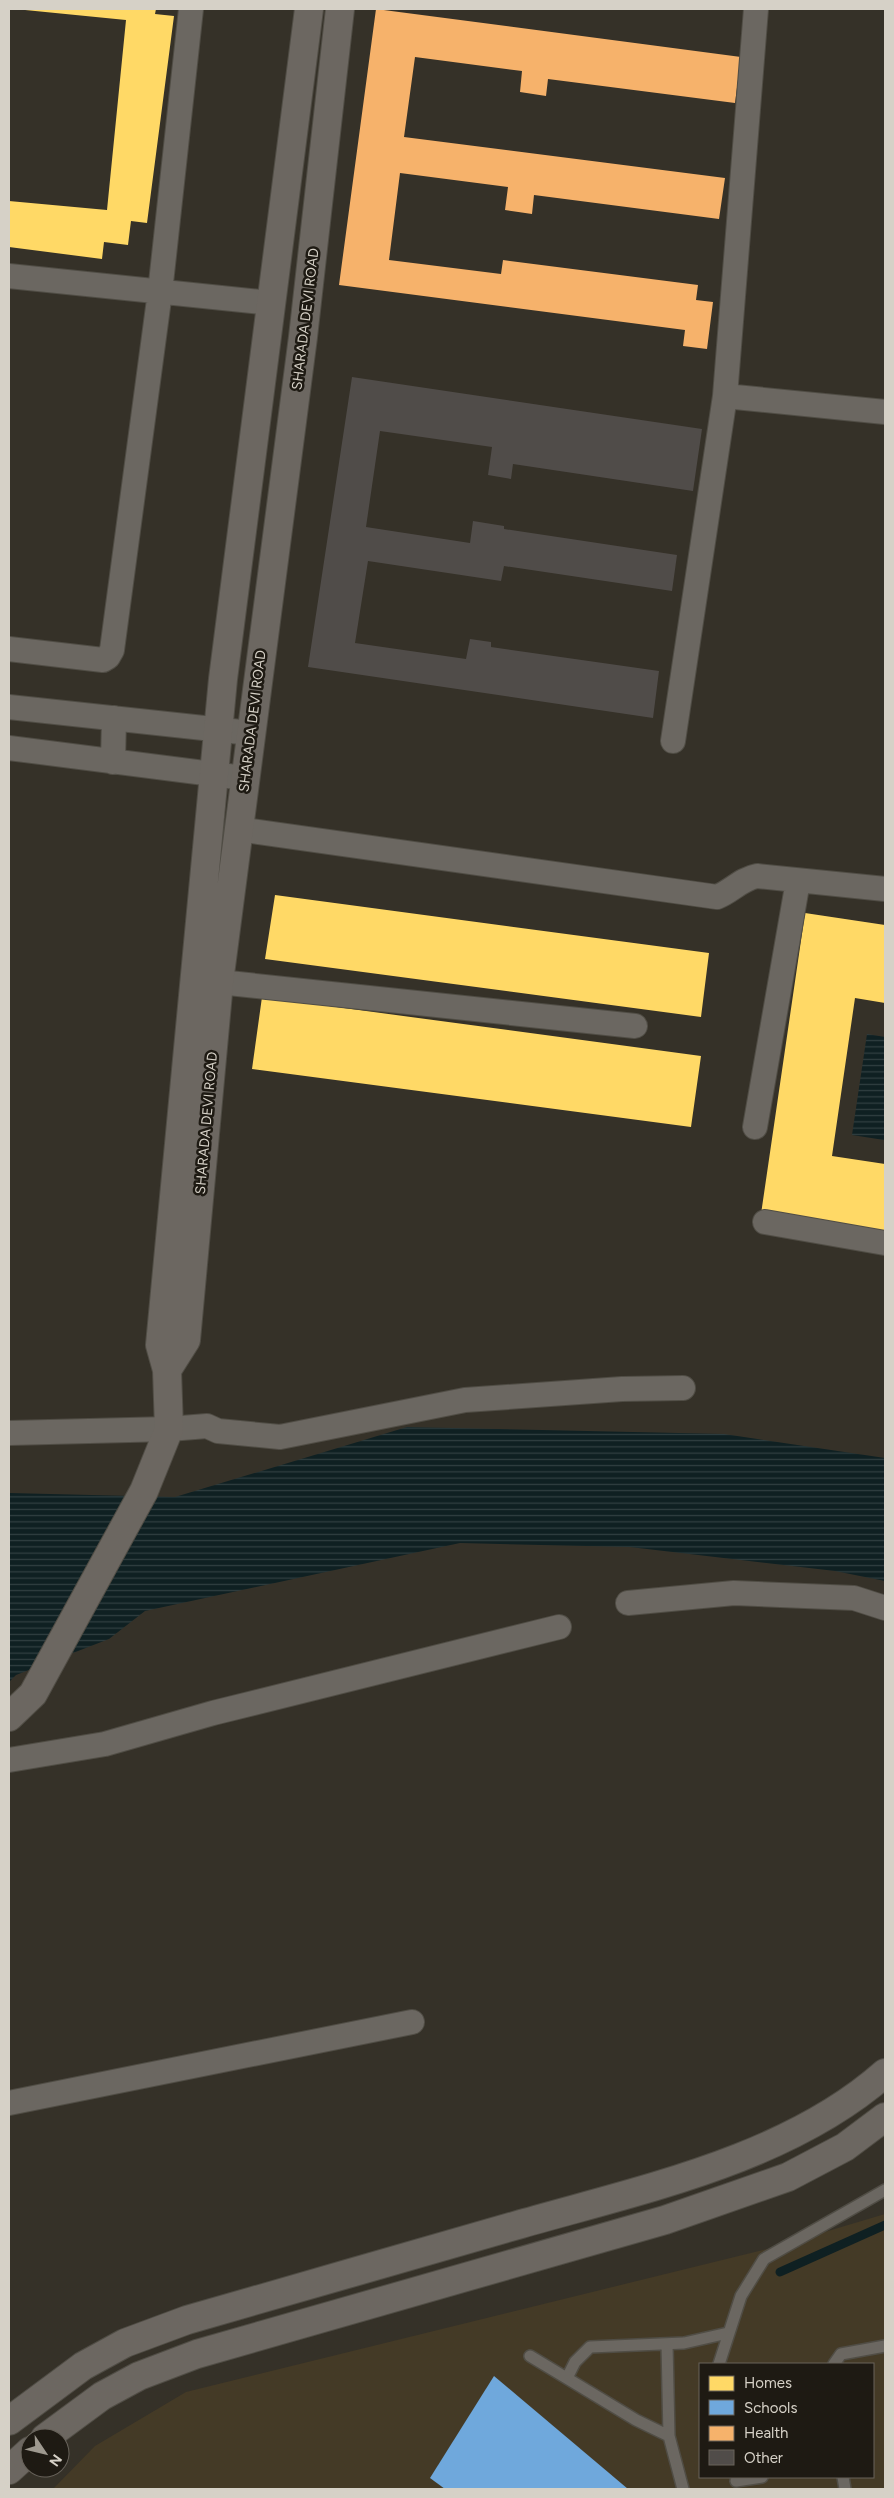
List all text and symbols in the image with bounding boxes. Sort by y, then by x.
street label: SHARADA DEVI ROAD [288,247,323,391]
street label: SHARADA DEVI ROAD [235,649,270,793]
street label: SHARADA DEVI ROAD [192,1051,221,1195]
legend [699,2363,874,2478]
text: Homes [744,2374,792,2392]
text: Schools [744,2399,797,2417]
text: Health [744,2424,788,2442]
north arrow [20,2428,70,2478]
text: Other [744,2449,783,2467]
text: N [45,2451,65,2469]

